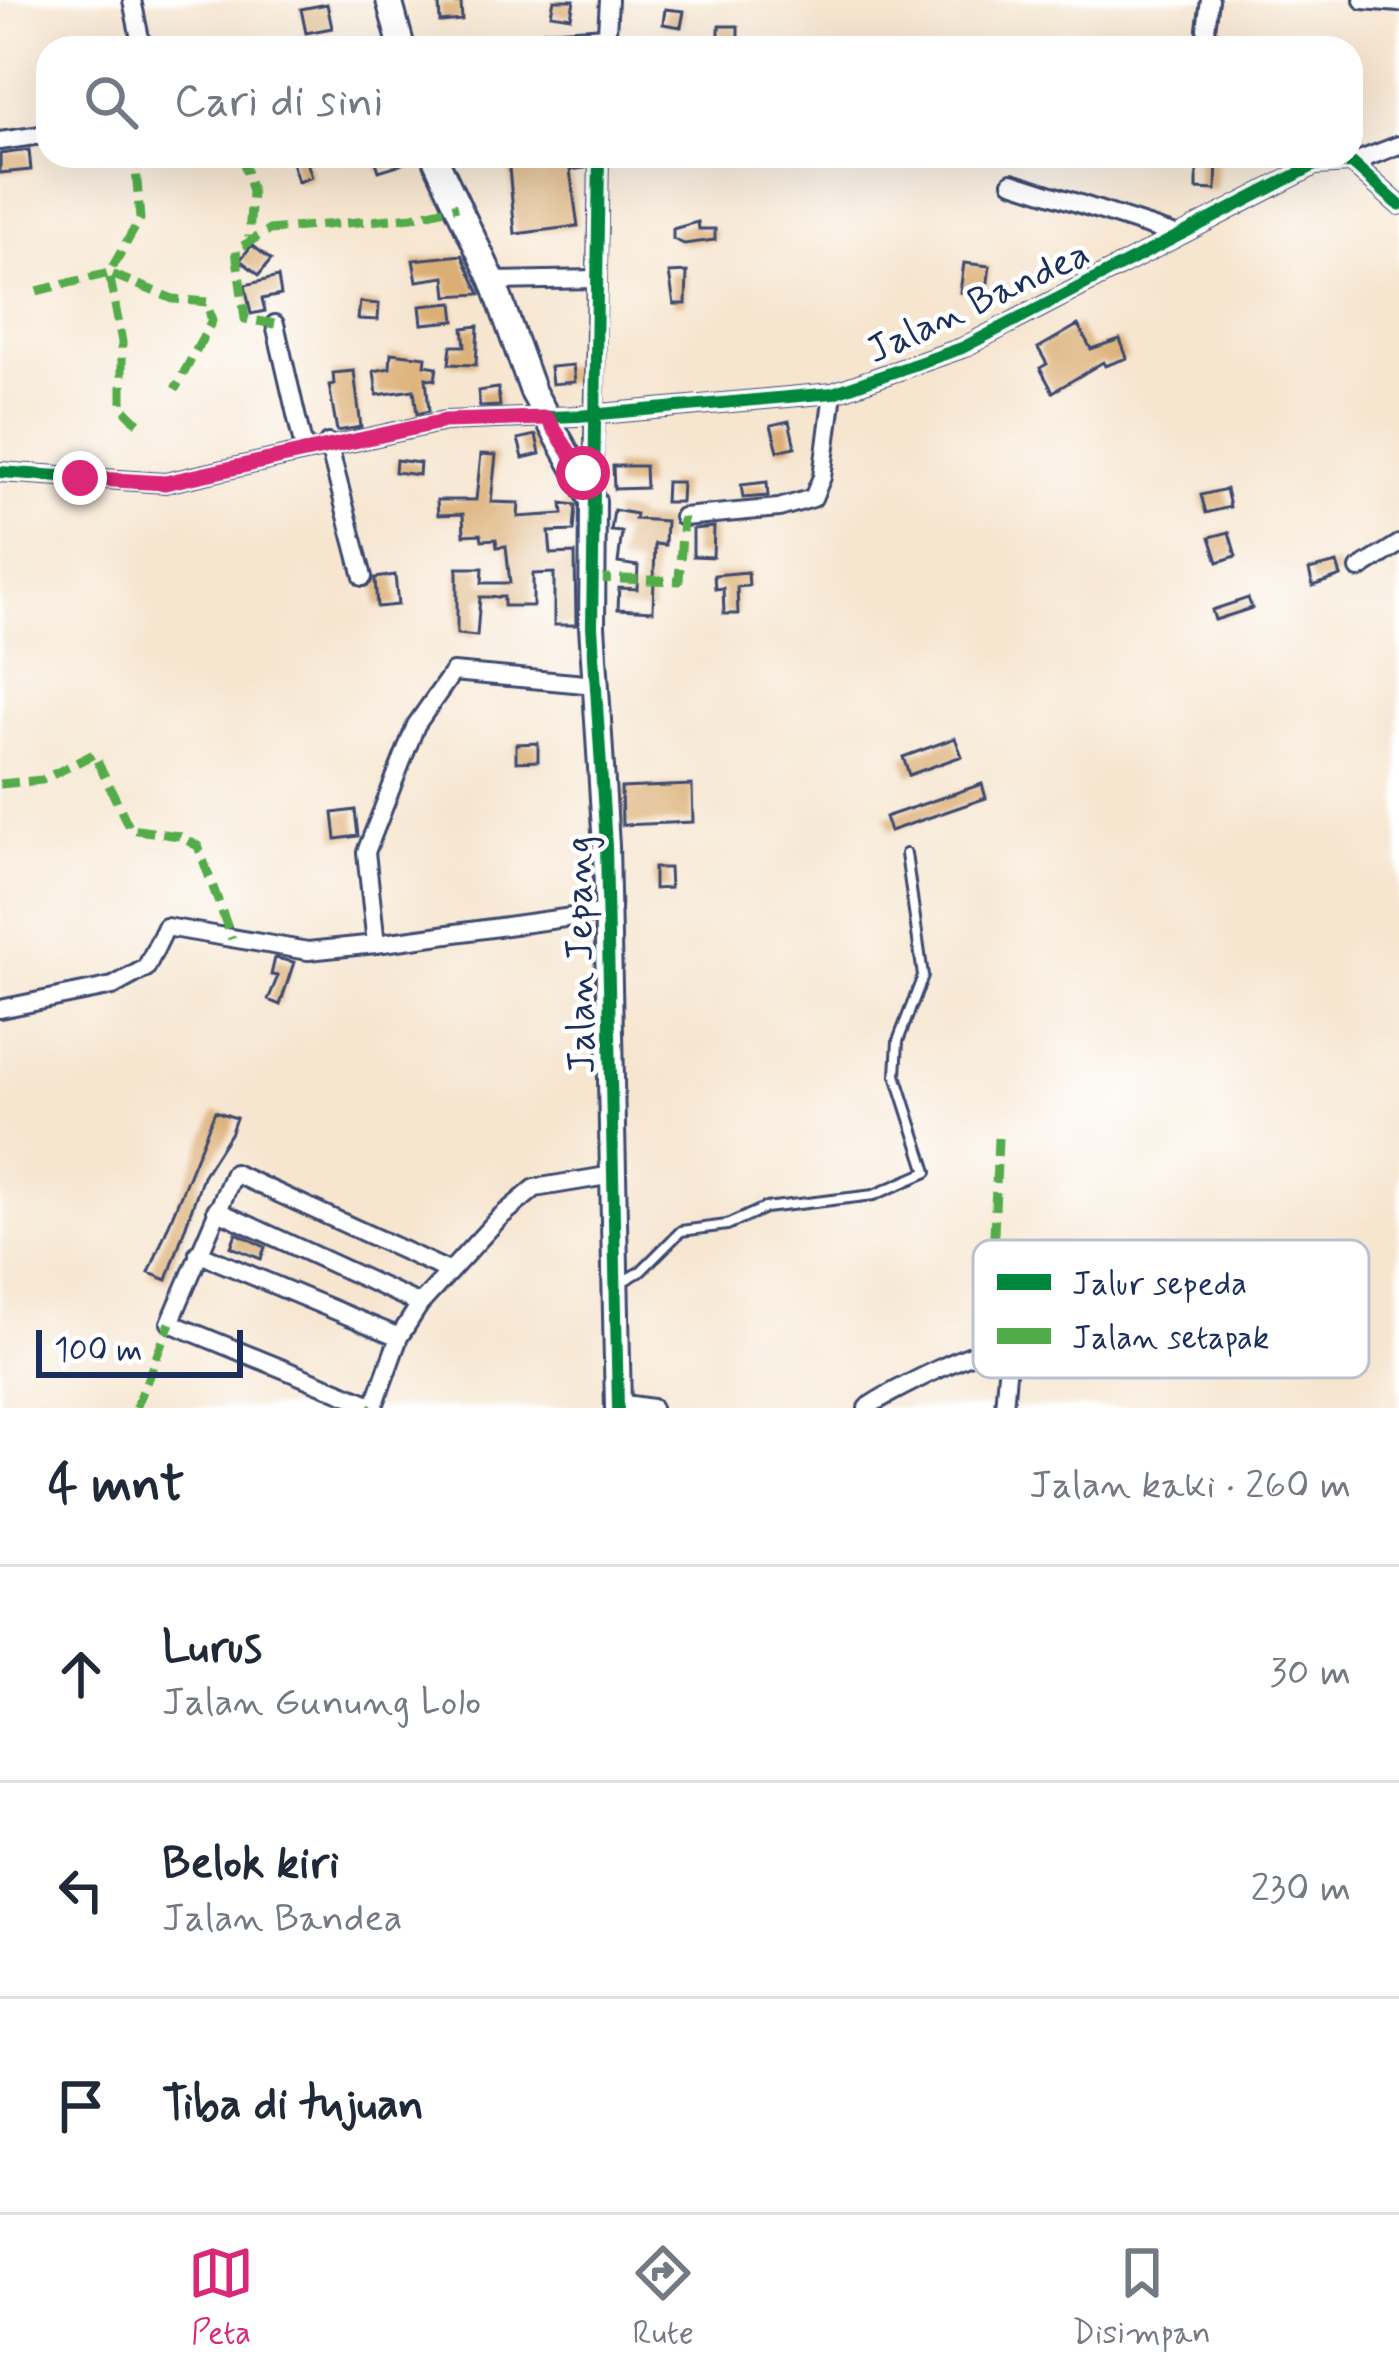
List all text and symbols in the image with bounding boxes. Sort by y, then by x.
search box [36,36,1363,168]
icon: search [78,69,144,135]
text: Cari di sini [174,73,383,132]
street label: Jalan Bandea [859,229,1098,377]
route start [556,446,610,500]
route end [53,451,107,505]
street label: Jalan Jepang [554,836,609,1074]
legend [973,1240,1369,1378]
text: Jalur sepeda [1072,1263,1247,1307]
text: Jalan setapak [1072,1317,1269,1361]
scale bar [36,1324,243,1377]
text: 100 m [54,1329,143,1373]
text: 4 mnt [48,1453,184,1519]
text: Jalan kaki · 260 m [1029,1461,1351,1512]
text: Lurus [162,1619,262,1678]
icon: ahead [48,1641,114,1707]
text: 30 m [1269,1648,1351,1699]
text: Jalan Gunung Lolo [162,1678,481,1729]
text: Belok kiri [162,1835,339,1894]
icon: left [48,1857,114,1923]
text: 230 m [1250,1864,1351,1915]
text: Jalan Bandea [162,1894,403,1945]
icon: arrive [48,2073,114,2139]
text: Tiba di tujuan [162,2076,424,2135]
tab: Peta [188,2240,254,2356]
tab: Rute [630,2240,696,2356]
tab: Disimpan [1072,2240,1211,2356]

